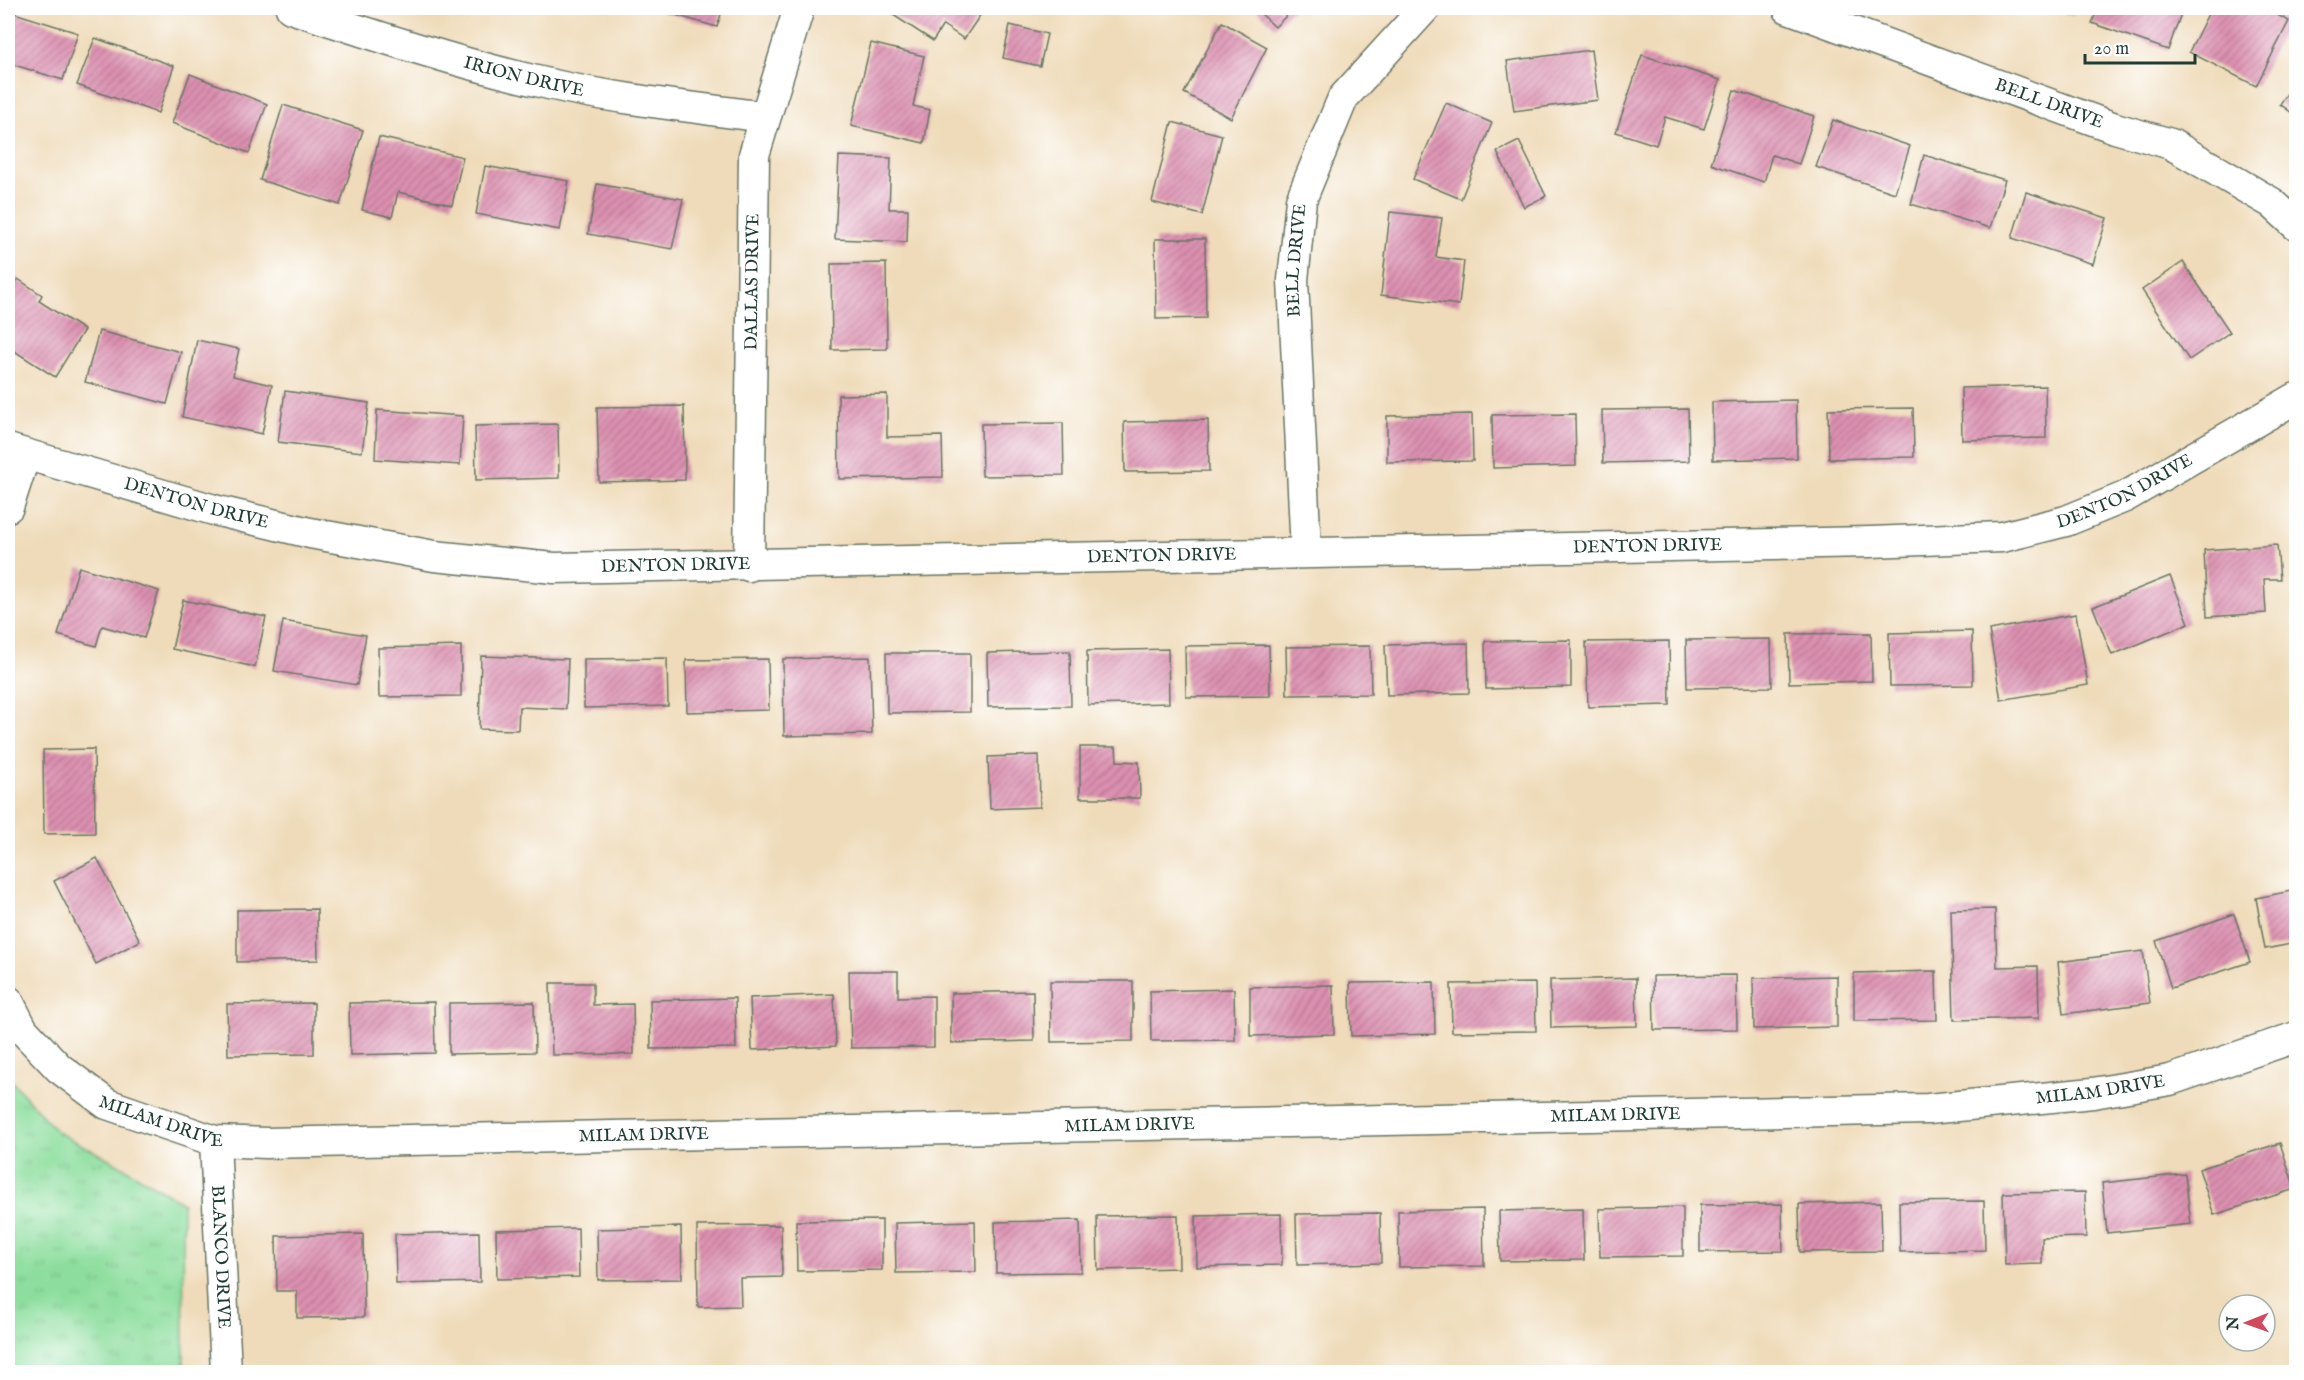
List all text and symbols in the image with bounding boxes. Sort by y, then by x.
scale bar [2085,27,2194,65]
text: 20 m [2094,38,2129,61]
street label: IRION DRIVE [461,51,586,102]
street label: BELL DRIVE [1992,73,2106,134]
street label: BELL DRIVE [1282,203,1312,318]
street label: DALLAS DRIVE [740,213,765,351]
street label: DENTON DRIVE [2054,449,2197,534]
street label: DENTON DRIVE [121,472,271,534]
street label: DENTON DRIVE [1573,533,1722,559]
street label: DENTON DRIVE [1087,543,1237,569]
street label: DENTON DRIVE [601,553,751,579]
street label: MILAM DRIVE [2035,1070,2167,1110]
street label: MILAM DRIVE [96,1090,223,1153]
street label: MILAM DRIVE [1550,1103,1681,1128]
street label: MILAM DRIVE [1064,1113,1195,1138]
street label: MILAM DRIVE [578,1122,709,1148]
street label: BLANCO DRIVE [206,1184,235,1329]
north arrow [2217,1293,2277,1353]
text: N [2224,1316,2244,1331]

